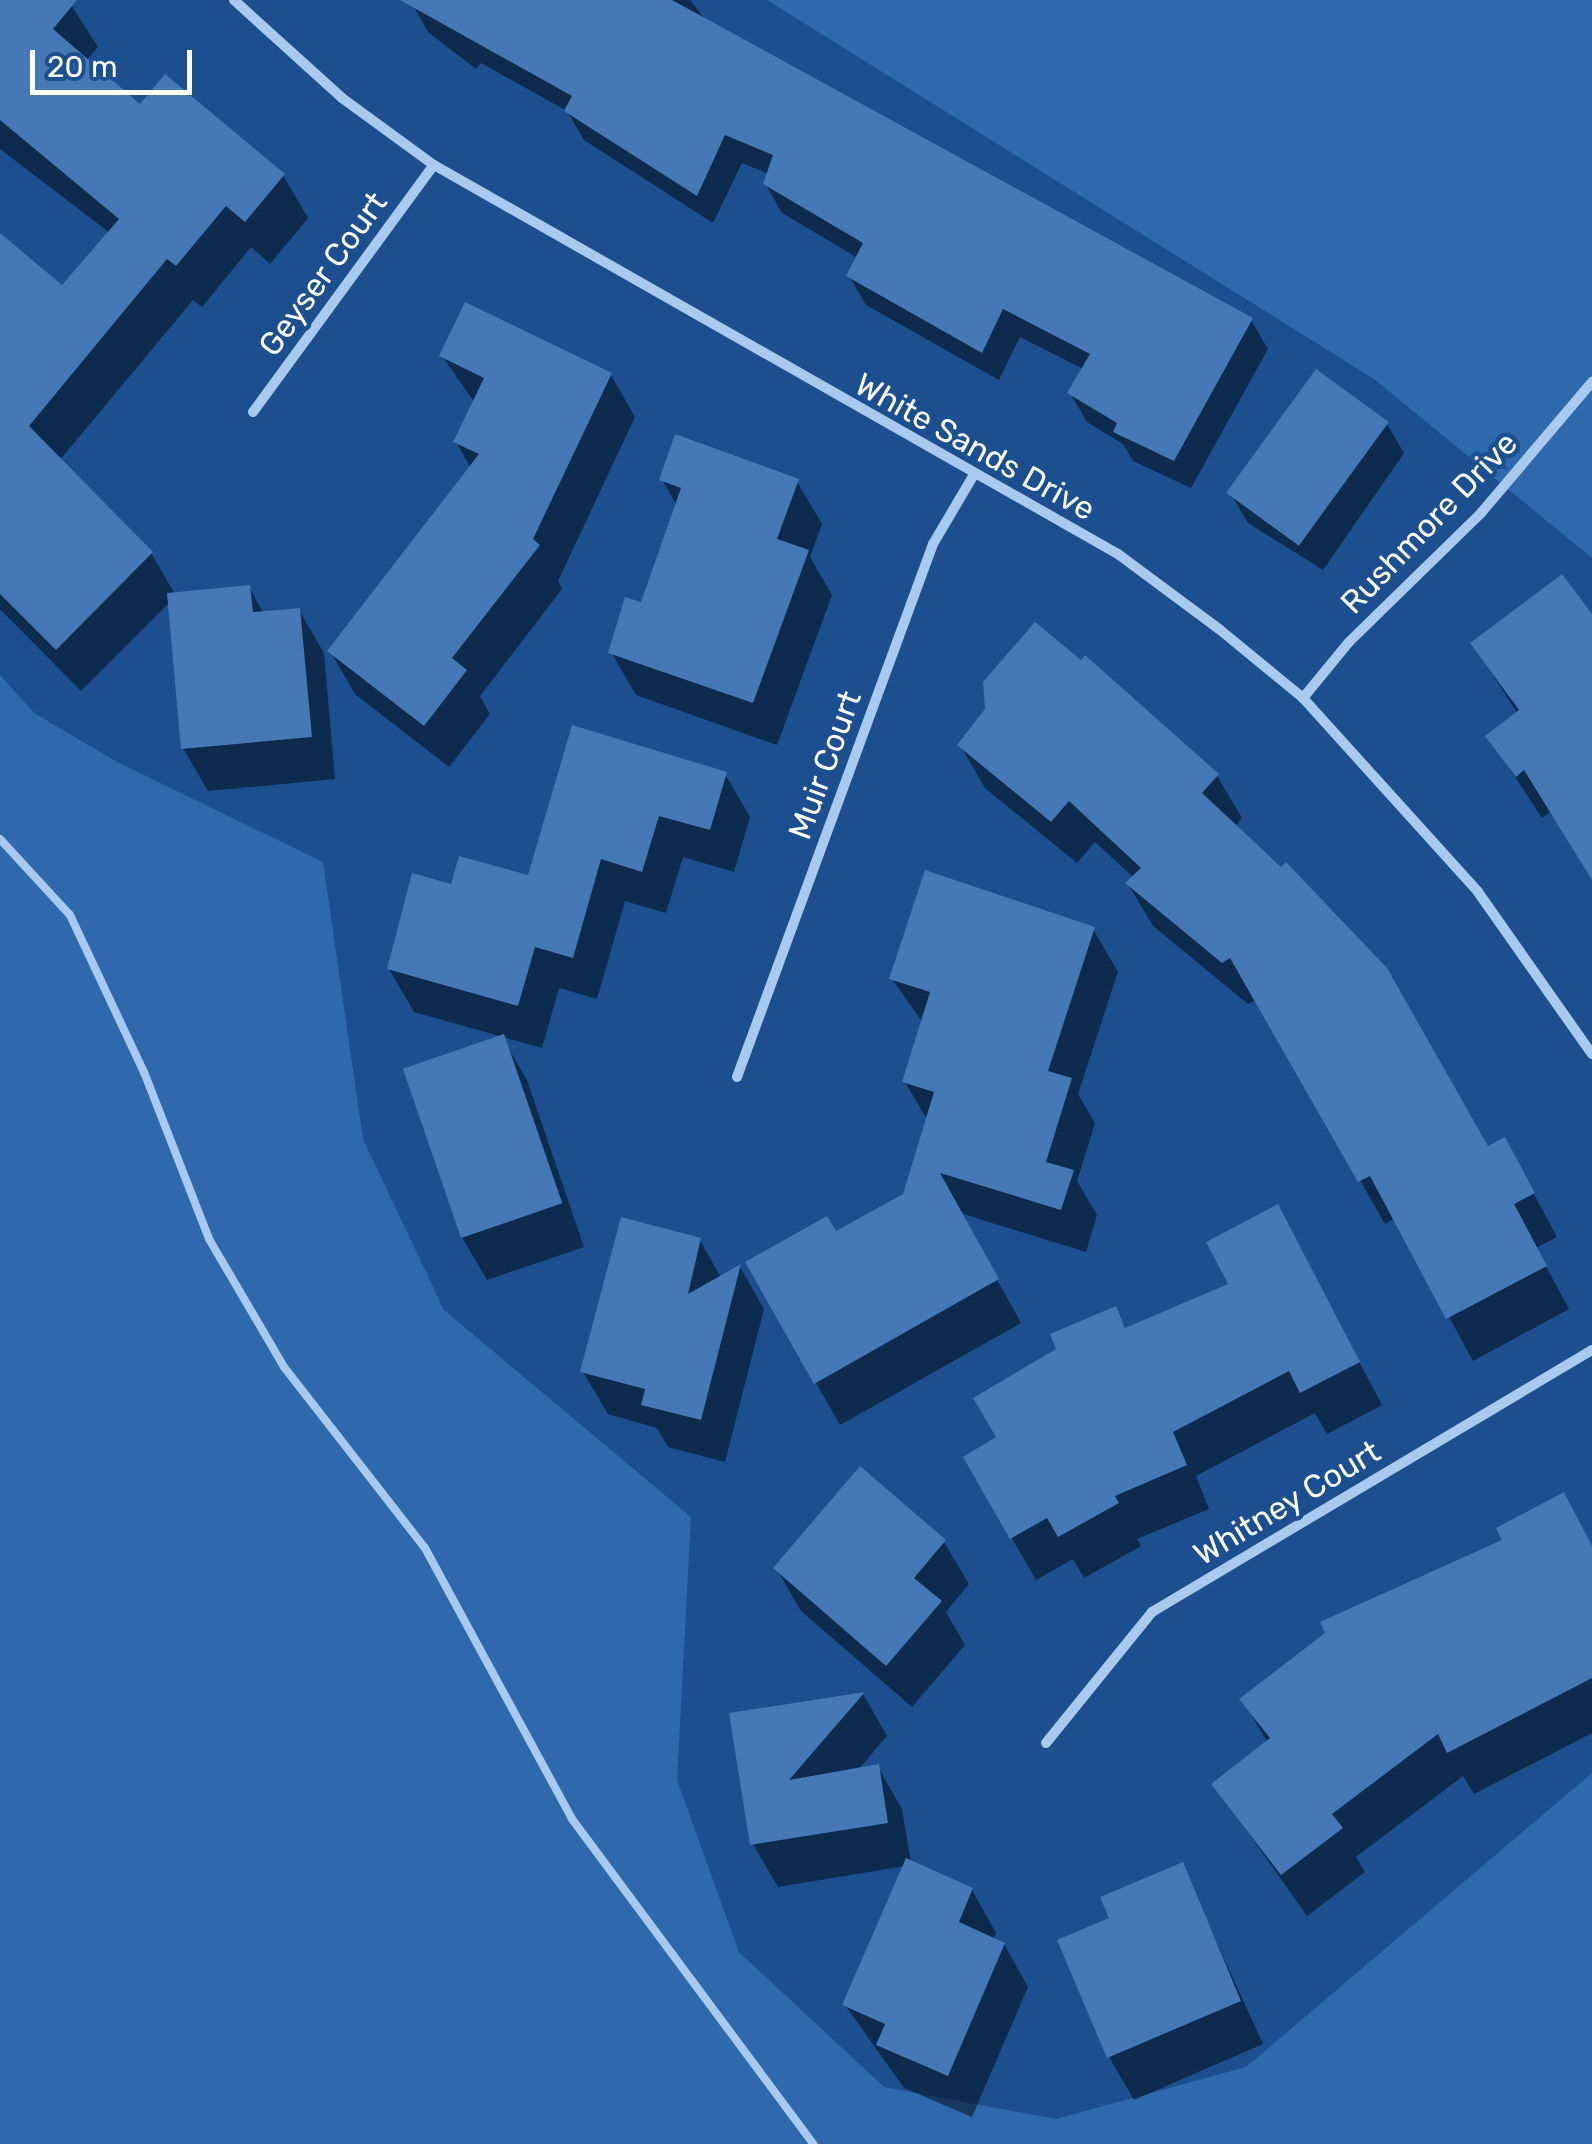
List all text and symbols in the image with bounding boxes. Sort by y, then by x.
scale bar [35,30,198,92]
text: 20 m [47,49,118,85]
street label: Geyser Court [250,184,396,364]
street label: White Sands Drive [848,365,1102,529]
street label: Rushmore Drive [1333,424,1525,622]
street label: Muir Court [780,685,870,845]
street label: Whitney Court [1187,1432,1387,1574]

